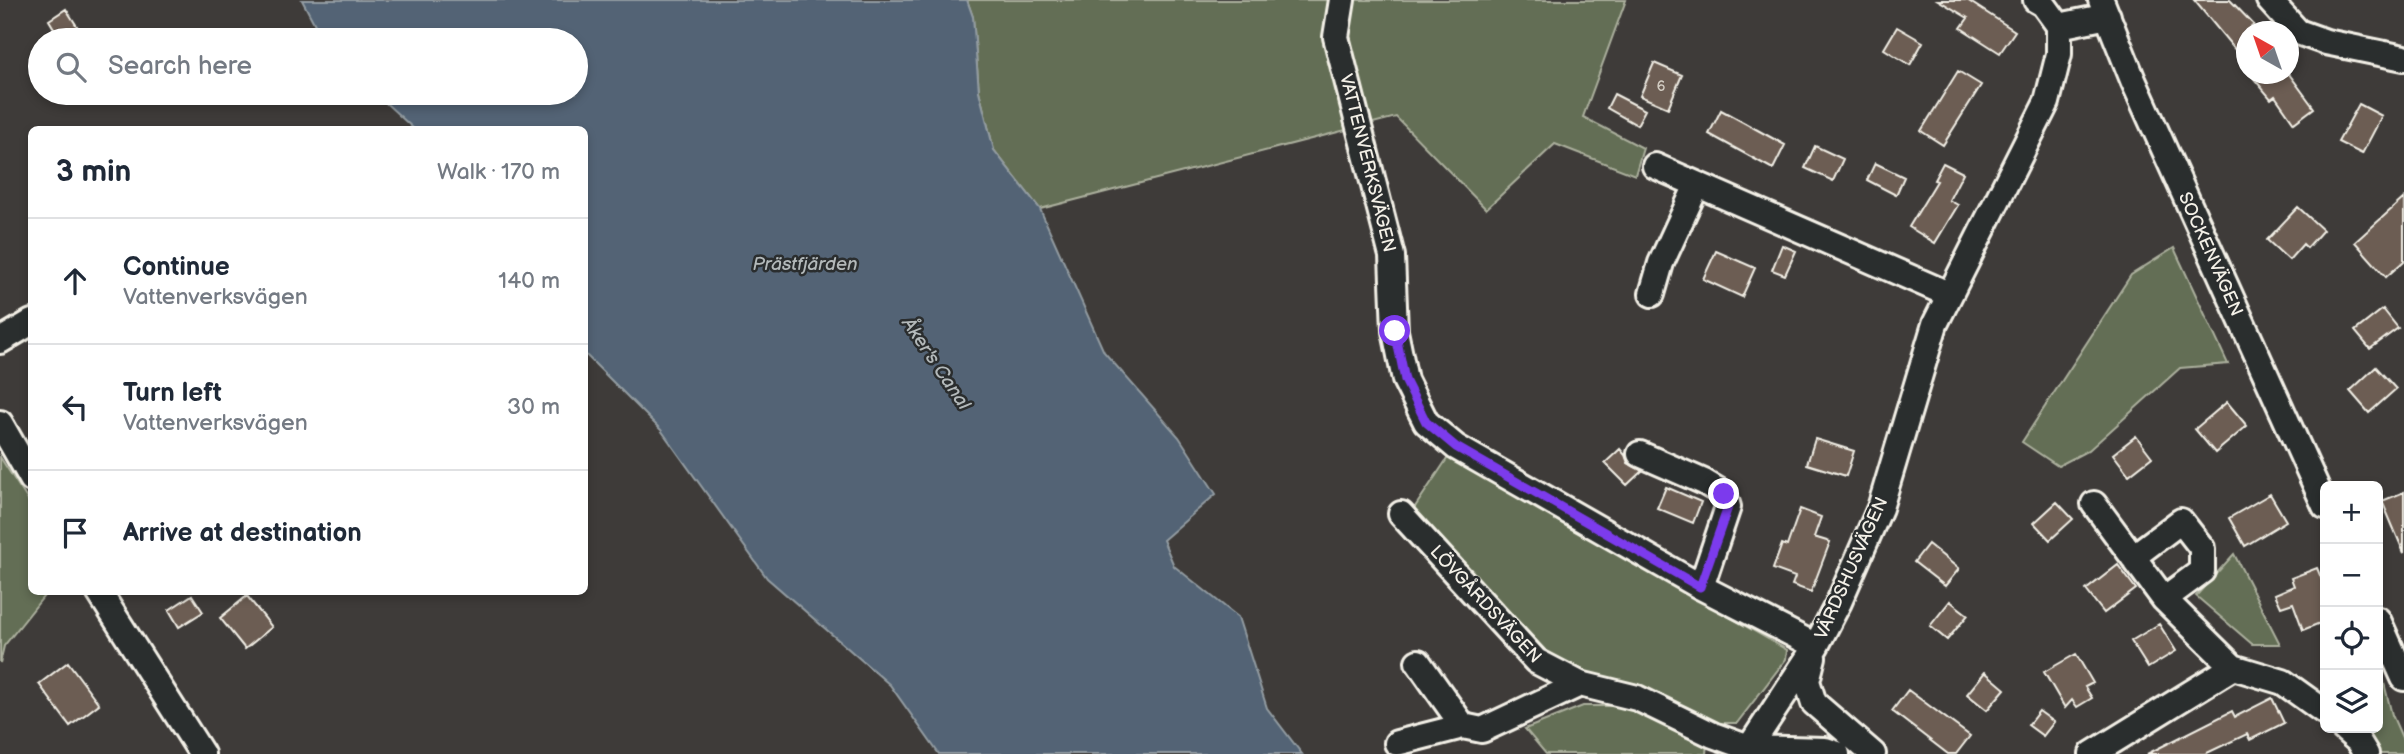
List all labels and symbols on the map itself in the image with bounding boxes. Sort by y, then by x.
north arrow [2236,21,2299,84]
street label: VATTENVERKSVÄGEN [1335,72,1401,254]
house number: 6 [1657,78,1666,95]
street label: SOCKENVÄGEN [2174,189,2248,319]
water label: Prästfjärden [752,253,858,276]
water label: Åker's Canal [896,312,976,415]
route start [1379,315,1410,346]
route end [1708,478,1739,509]
street label: VÄRDSHUSVÄGEN [1810,493,1892,643]
street label: LÖVGÅRDSVÄGEN [1426,540,1546,668]

